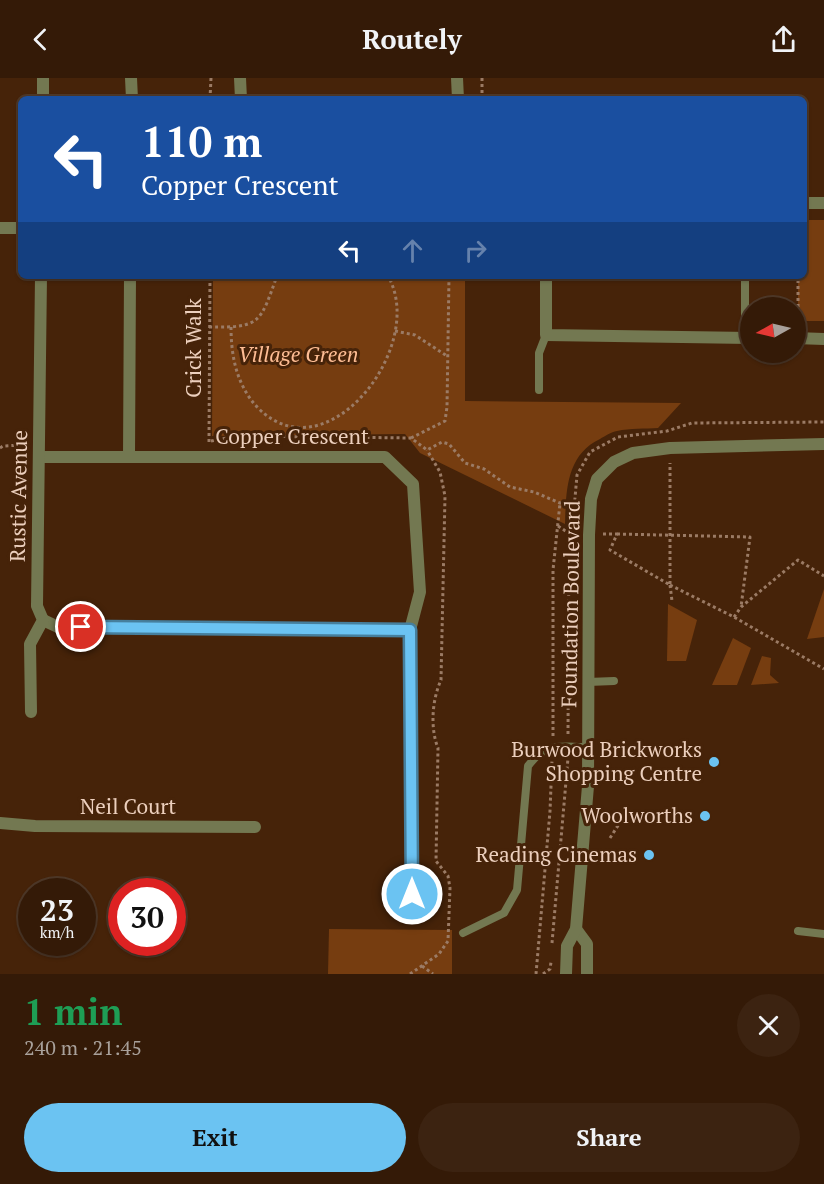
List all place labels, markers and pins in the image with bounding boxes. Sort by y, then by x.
pin [55,601,106,652]
place label: Burwood Brickworks Shopping Centre [511,735,702,787]
marker: Burwood Brickworks Shopping Centre [707,755,721,769]
place label: Woolworths [581,801,693,829]
marker: Woolworths [698,809,712,823]
place label: Reading Cinemas [476,840,637,868]
marker: Reading Cinemas [642,848,656,862]

